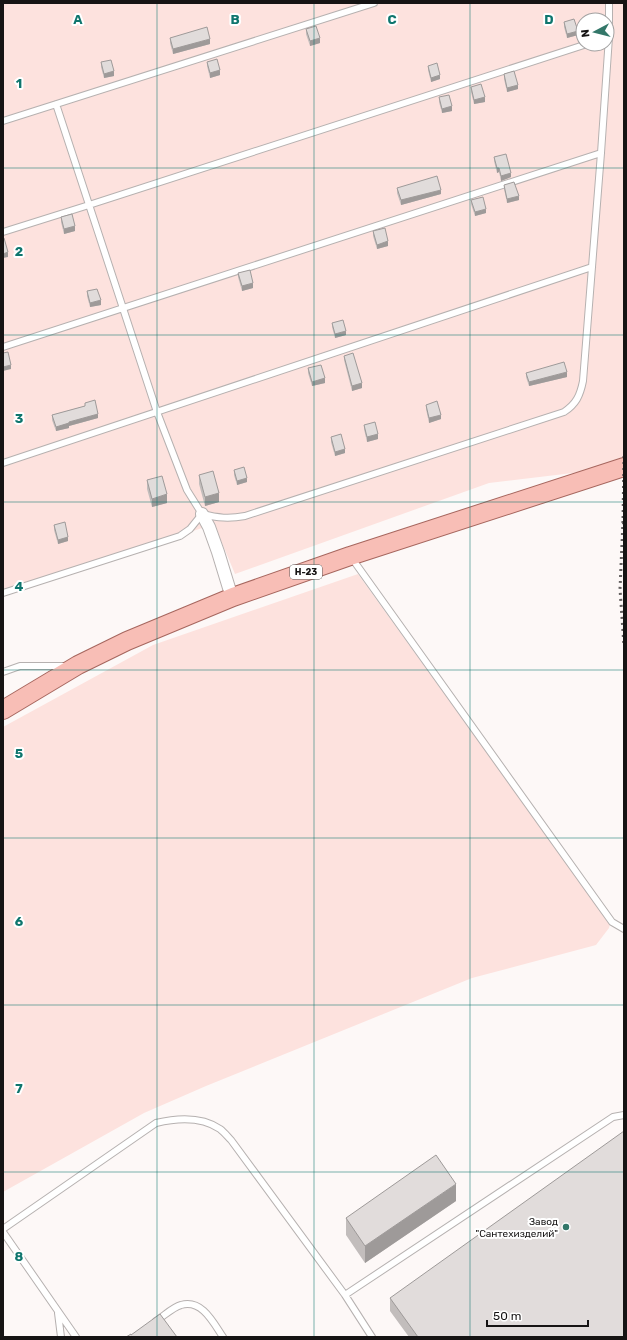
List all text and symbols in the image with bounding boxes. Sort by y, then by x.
text: A [73,12,83,27]
text: B [230,12,240,27]
text: C [387,12,397,27]
text: D [544,12,554,27]
north arrow [575,12,615,52]
text: N [579,28,593,38]
text: 1 [16,76,22,91]
text: 2 [15,244,23,259]
text: 3 [15,411,24,426]
road number: Н-23 [290,565,322,579]
text: 4 [15,579,24,594]
text: 5 [15,746,23,761]
text: 6 [15,914,24,929]
text: 7 [15,1081,23,1096]
place label: Завод "Сантехизделий" [475,1216,558,1240]
marker: Завод "Сантехизделий" [561,1222,571,1232]
text: 8 [15,1249,24,1264]
scale bar [487,1302,588,1328]
text: 50 m [493,1309,521,1323]

